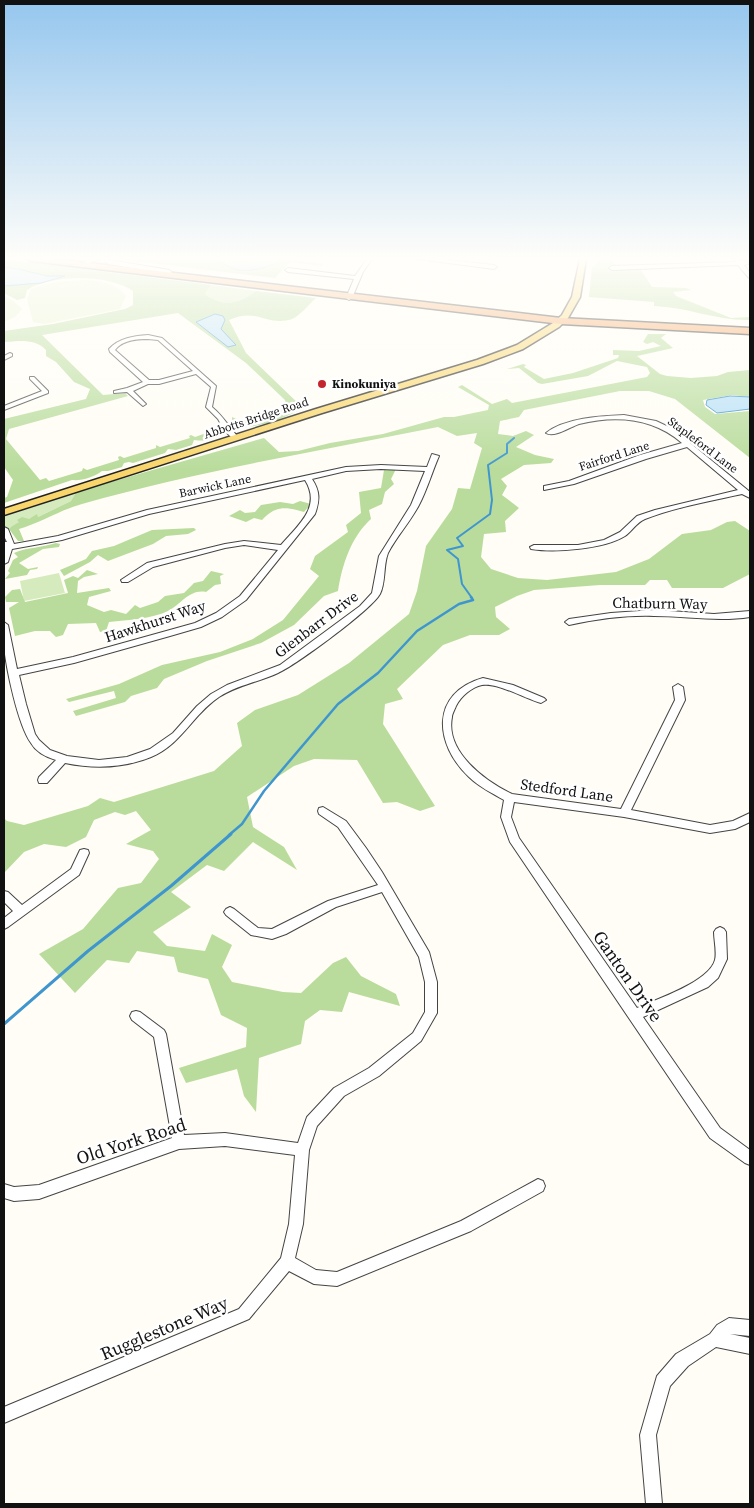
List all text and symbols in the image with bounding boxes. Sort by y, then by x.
place label: Kinokuniya [332,376,397,392]
marker: Kinokuniya [316,378,328,390]
street label: Abbotts Bridge Road [202,393,311,442]
street label: Stapleford Lane [665,413,741,477]
street label: Fairford Lane [577,437,651,475]
street label: Barwick Lane [178,471,252,501]
street label: Glenbarr Drive [270,585,363,662]
street label: Chatburn Way [612,592,708,614]
street label: Hawkhurst Way [102,595,209,647]
street label: Stedford Lane [519,773,615,807]
street label: Ganton Drive [587,925,669,1027]
street label: Old York Road [73,1112,189,1170]
street label: Rugglestone Way [96,1290,232,1366]

